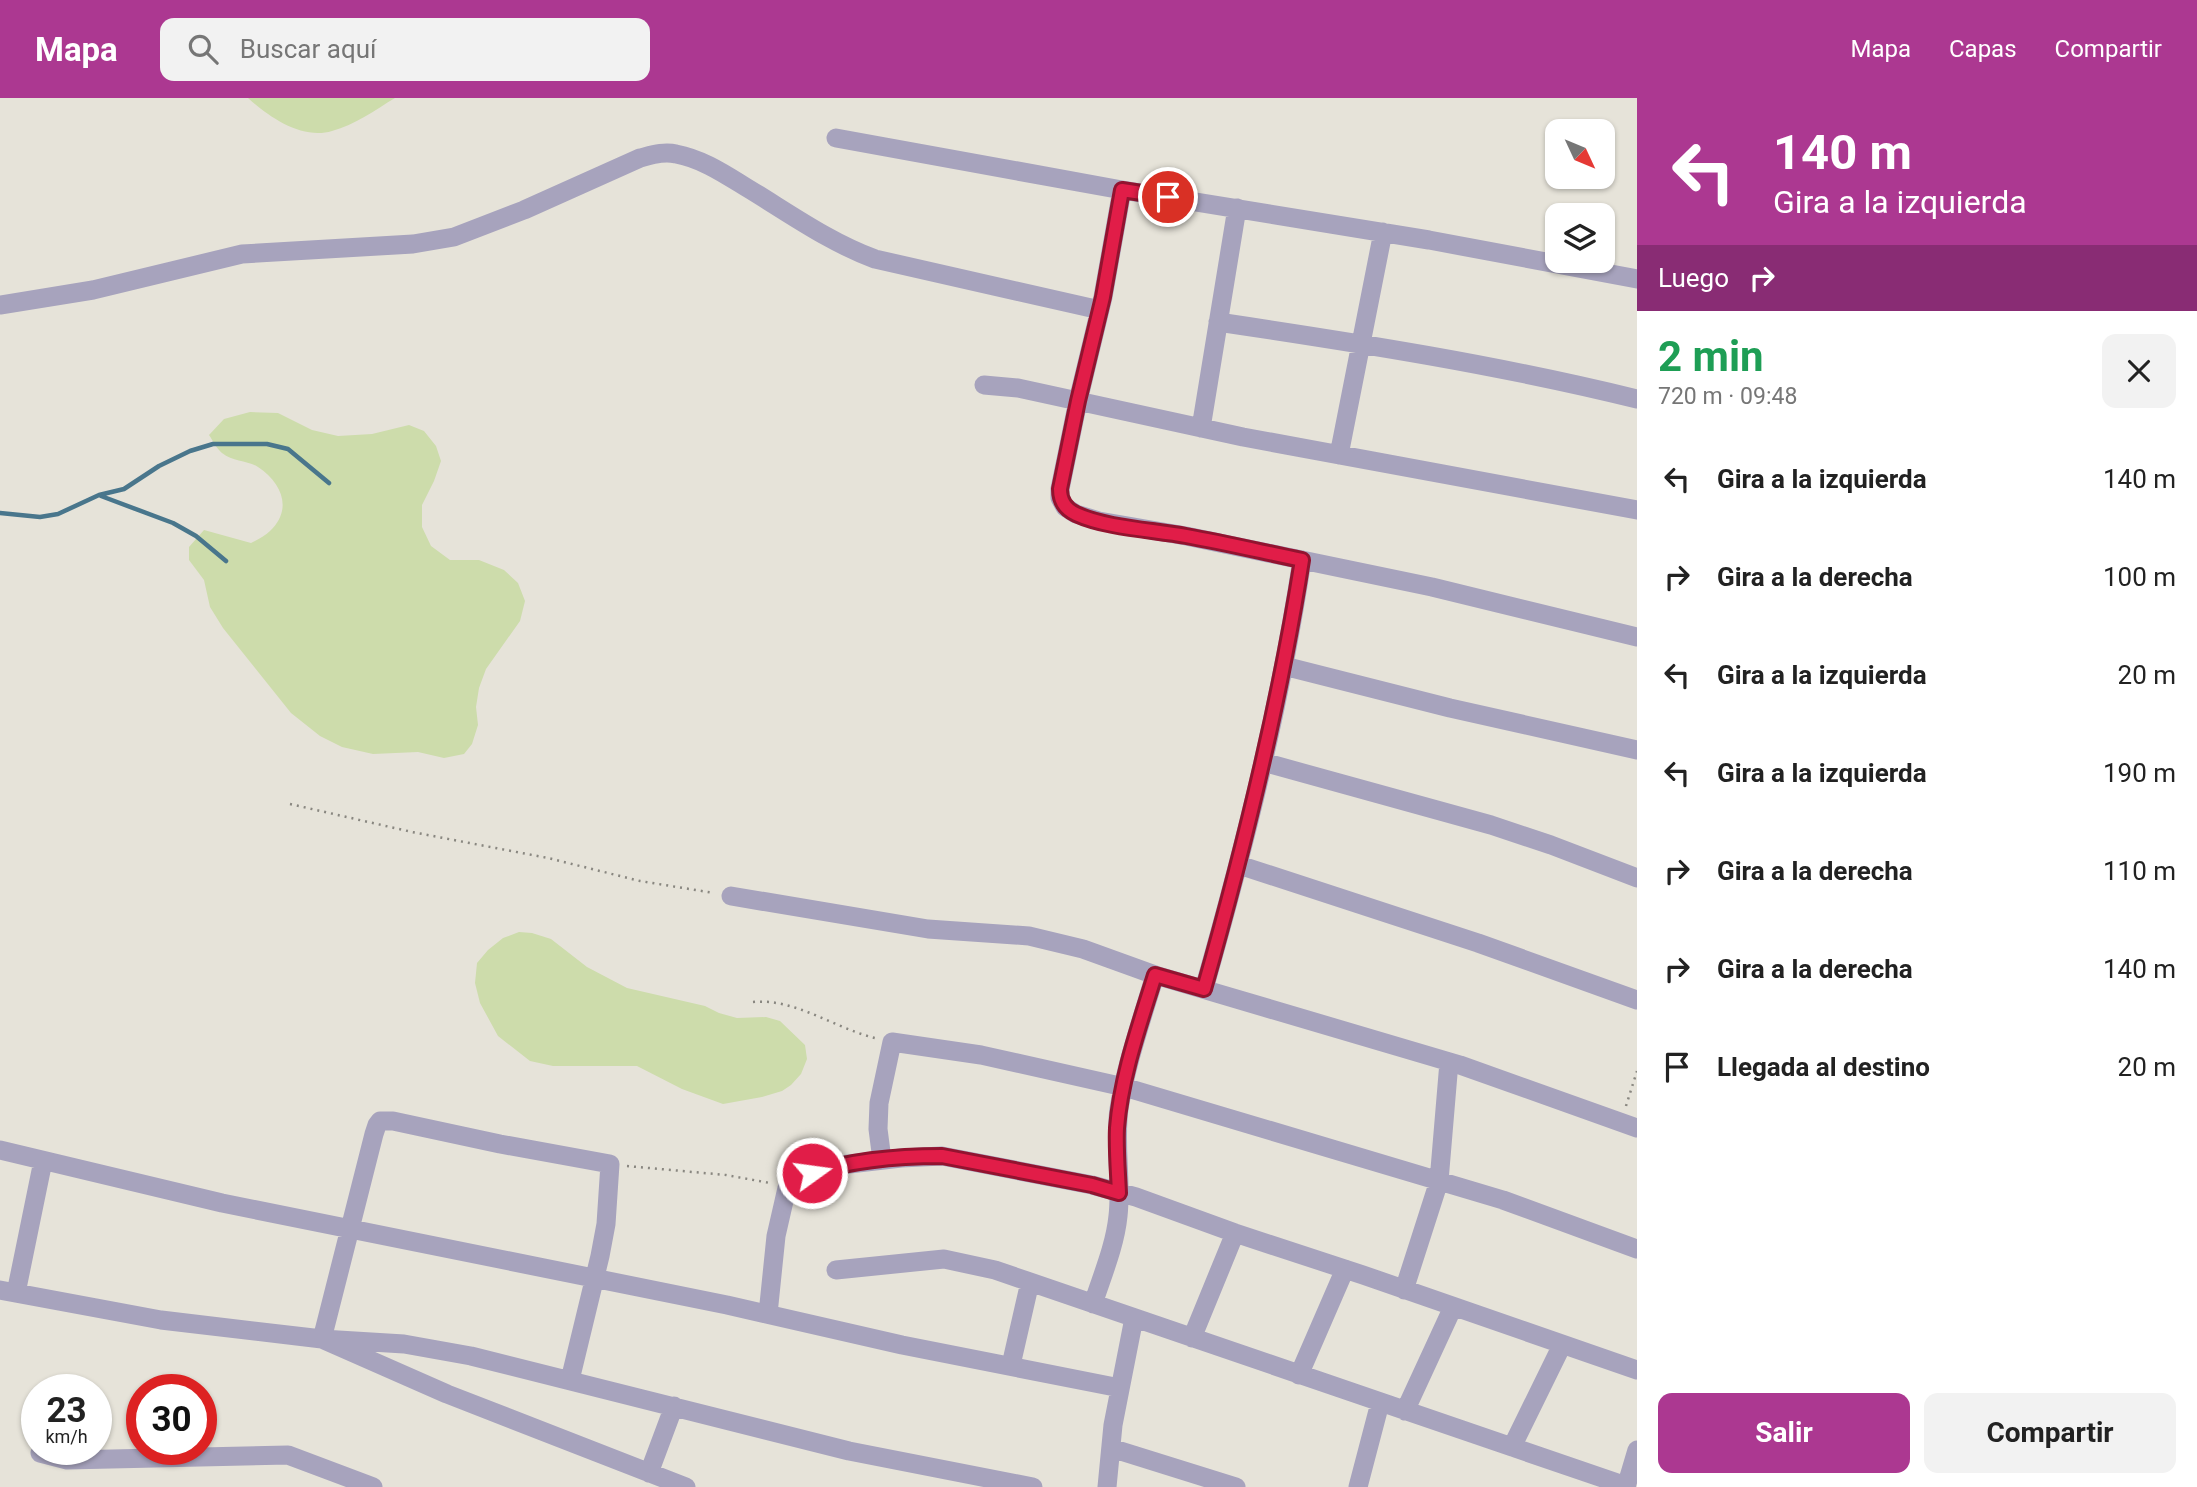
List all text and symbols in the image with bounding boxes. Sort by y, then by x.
search box [160,18,650,81]
text: Mapa [35,30,118,69]
icon: search [184,30,222,68]
text: Buscar aquí [240,34,376,64]
text: Mapa [1850,35,1911,63]
text: Capas [1949,35,2017,63]
text: Compartir [2055,35,2162,63]
north arrow [1545,119,1615,189]
map controls [1545,119,1615,273]
text: 140 m [1773,124,1912,181]
icon: left [1658,126,1749,217]
pin [1138,167,1198,227]
icon: arrive [1149,178,1187,216]
text: Gira a la izquierda [1773,183,2027,221]
button: layers [1545,203,1615,273]
icon: right [1743,259,1781,297]
text: Luego [1658,263,1729,293]
text: 2 min [1658,332,1764,381]
button: close [2102,334,2176,408]
text: 720 m · 09:48 [1658,383,1797,410]
icon: left [1658,460,1696,498]
text: Gira a la izquierda [1717,464,1927,494]
text: 140 m [2103,464,2176,494]
icon: right [1658,558,1696,596]
text: Gira a la derecha [1717,562,1913,592]
text: 100 m [2103,562,2176,592]
icon: left [1658,656,1696,694]
text: Gira a la izquierda [1717,660,1927,690]
text: 20 m [2118,660,2176,690]
icon: left [1658,754,1696,792]
text: Gira a la izquierda [1717,758,1927,788]
text: 190 m [2103,758,2176,788]
icon: right [1658,852,1696,890]
text: Gira a la derecha [1717,856,1913,886]
text: 110 m [2103,856,2176,886]
icon: right [1658,950,1696,988]
text: Gira a la derecha [1717,954,1913,984]
text: 140 m [2103,954,2176,984]
icon: arrive [1658,1048,1696,1086]
text: Llegada al destino [1717,1052,1930,1082]
text: 20 m [2118,1052,2176,1082]
position arrow [775,1136,849,1210]
speed limit sign: 30 [126,1374,217,1465]
text: 23 [46,1390,87,1431]
button: Salir [1658,1393,1910,1473]
button: Compartir [1924,1393,2176,1473]
text: km/h [45,1426,88,1447]

